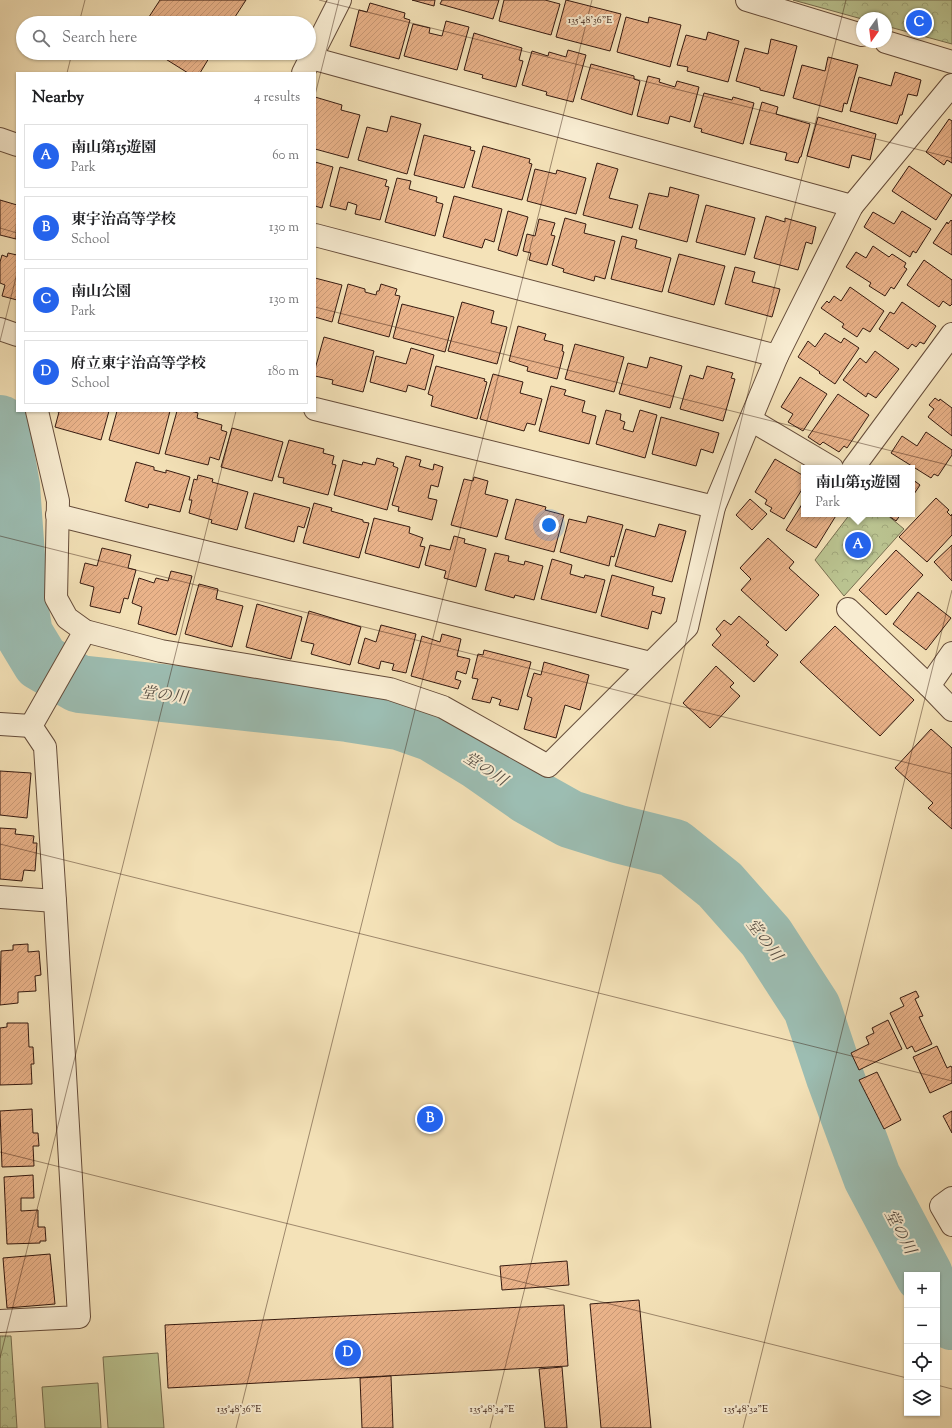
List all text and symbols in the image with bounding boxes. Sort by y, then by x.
pin: C [906,8,932,38]
north arrow [856,12,892,48]
text: 135°48'36"E [568,13,612,28]
search box [16,16,316,60]
icon: search [30,27,52,49]
text: Search here [62,28,137,49]
text: Nearby [32,86,84,110]
text: 4 results [254,89,300,107]
text: 南山第15遊園 [71,138,156,159]
text: A [41,147,51,165]
text: 60 m [272,147,299,165]
text: Park [71,159,96,177]
text: 東宇治高等学校 [71,210,176,231]
text: B [42,219,50,237]
text: 130 m [269,219,299,237]
text: School [71,231,110,249]
text: 南山公園 [71,282,131,303]
text: C [41,291,51,309]
text: 130 m [269,291,299,309]
text: Park [71,303,96,321]
text: 府立東宇治高等学校 [71,354,206,375]
text: D [41,363,51,381]
text: 180 m [268,363,299,381]
text: School [71,375,110,393]
popup [801,465,915,517]
text: 南山第15遊園 [815,473,901,494]
text: Park [815,494,840,512]
your location [539,515,559,535]
pin: A [845,530,871,560]
water label: 堂の川 [138,682,191,711]
water label: 堂の川 [458,747,513,794]
water label: 堂の川 [739,914,788,968]
pin: B [417,1104,443,1134]
water label: 堂の川 [877,1206,921,1261]
map controls [904,1272,940,1416]
button: + [904,1272,940,1308]
button: − [904,1308,940,1344]
pin: D [335,1338,361,1368]
button: locate [904,1344,940,1380]
button: layers [904,1380,940,1416]
text: 135°48'36"E [217,1402,261,1417]
text: 135°48'34"E [470,1402,514,1417]
text: 135°48'32"E [724,1402,768,1417]

